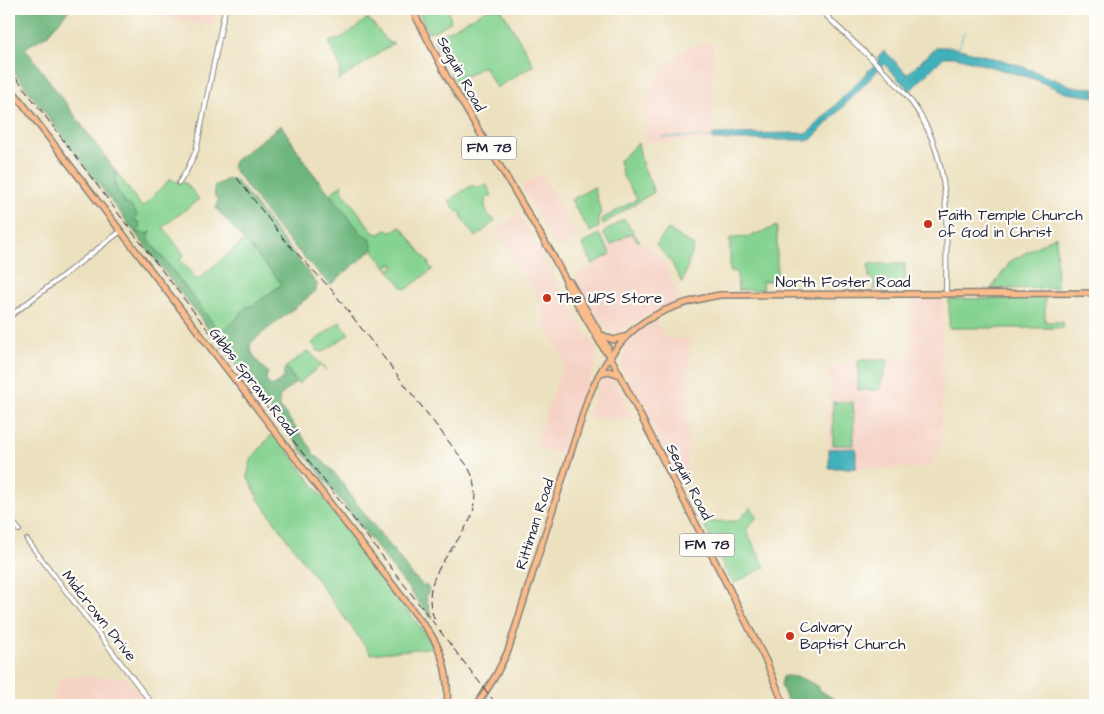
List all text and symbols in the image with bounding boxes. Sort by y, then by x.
street label: Seguin Road [431,32,491,116]
road number: FM 78 [462,136,516,160]
place label: Faith Temple Church of God in Christ [938,205,1083,243]
marker: Faith Temple Church of God in Christ [922,218,934,230]
street label: North Foster Road [776,272,911,293]
place label: The UPS Store [557,288,662,309]
marker: The UPS Store [541,292,553,304]
street label: Gibbs Sprawl Road [204,324,302,441]
street label: Seguin Road [660,440,717,525]
street label: Rittiman Road [510,475,560,572]
road number: FM 78 [680,534,734,556]
street label: Midcrown Drive [57,566,141,666]
place label: Calvary Baptist Church [800,617,906,655]
marker: Calvary Baptist Church [784,630,796,642]

